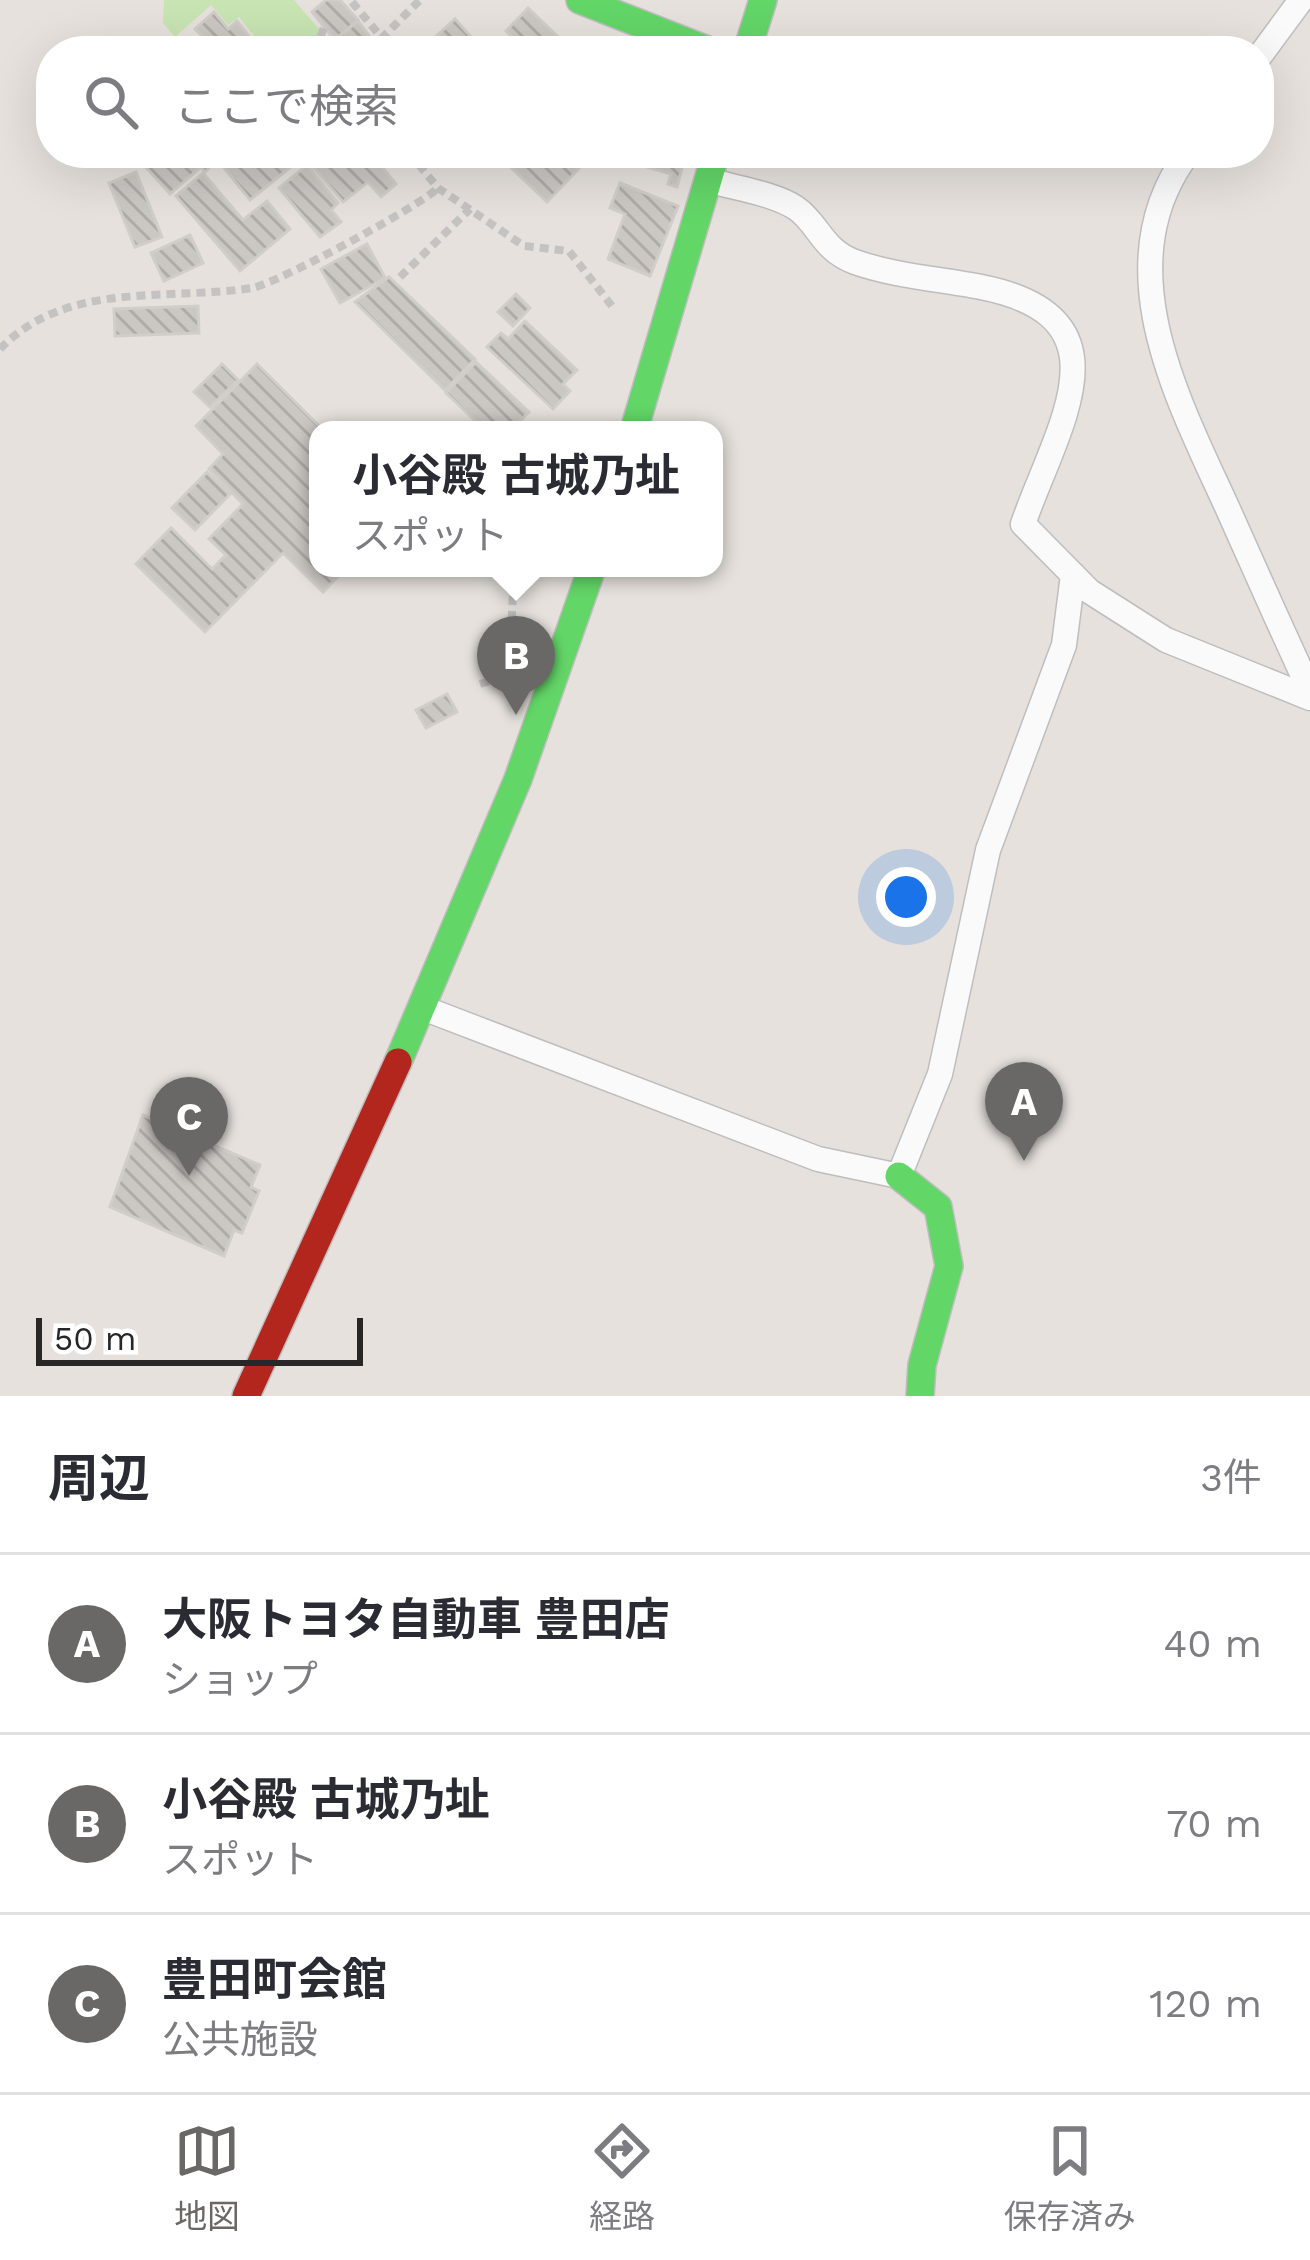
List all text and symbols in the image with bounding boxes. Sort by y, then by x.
search box [36,36,1274,168]
icon: search [78,69,144,135]
text: ここで検索 [174,80,399,133]
popup [309,421,723,577]
text: 小谷殿 古城乃址 [352,449,680,502]
text: スポット [352,513,508,558]
pin: B [477,616,555,715]
your location [876,867,936,927]
pin: A [985,1062,1063,1161]
pin: C [150,1077,228,1176]
scale bar [36,1312,363,1365]
text: 50 m [54,1319,136,1358]
text: 周辺 [48,1449,150,1508]
text: 3件 [1200,1455,1262,1500]
text: 大阪トヨタ自動車 豊田店 [162,1593,670,1646]
text: A [74,1621,100,1666]
text: 40 m [1163,1621,1262,1666]
text: ショップ [162,1657,318,1702]
text: 小谷殿 古城乃址 [162,1773,490,1826]
text: B [74,1801,100,1846]
text: 70 m [1166,1801,1262,1846]
text: スポット [162,1837,318,1882]
text: 豊田町会館 [162,1953,387,2006]
text: C [74,1981,100,2026]
text: 120 m [1149,1981,1262,2026]
text: 公共施設 [162,2017,318,2062]
tab: 地図 [174,2118,240,2238]
tab: 経路 [589,2118,655,2238]
tab: 保存済み [1004,2118,1136,2238]

